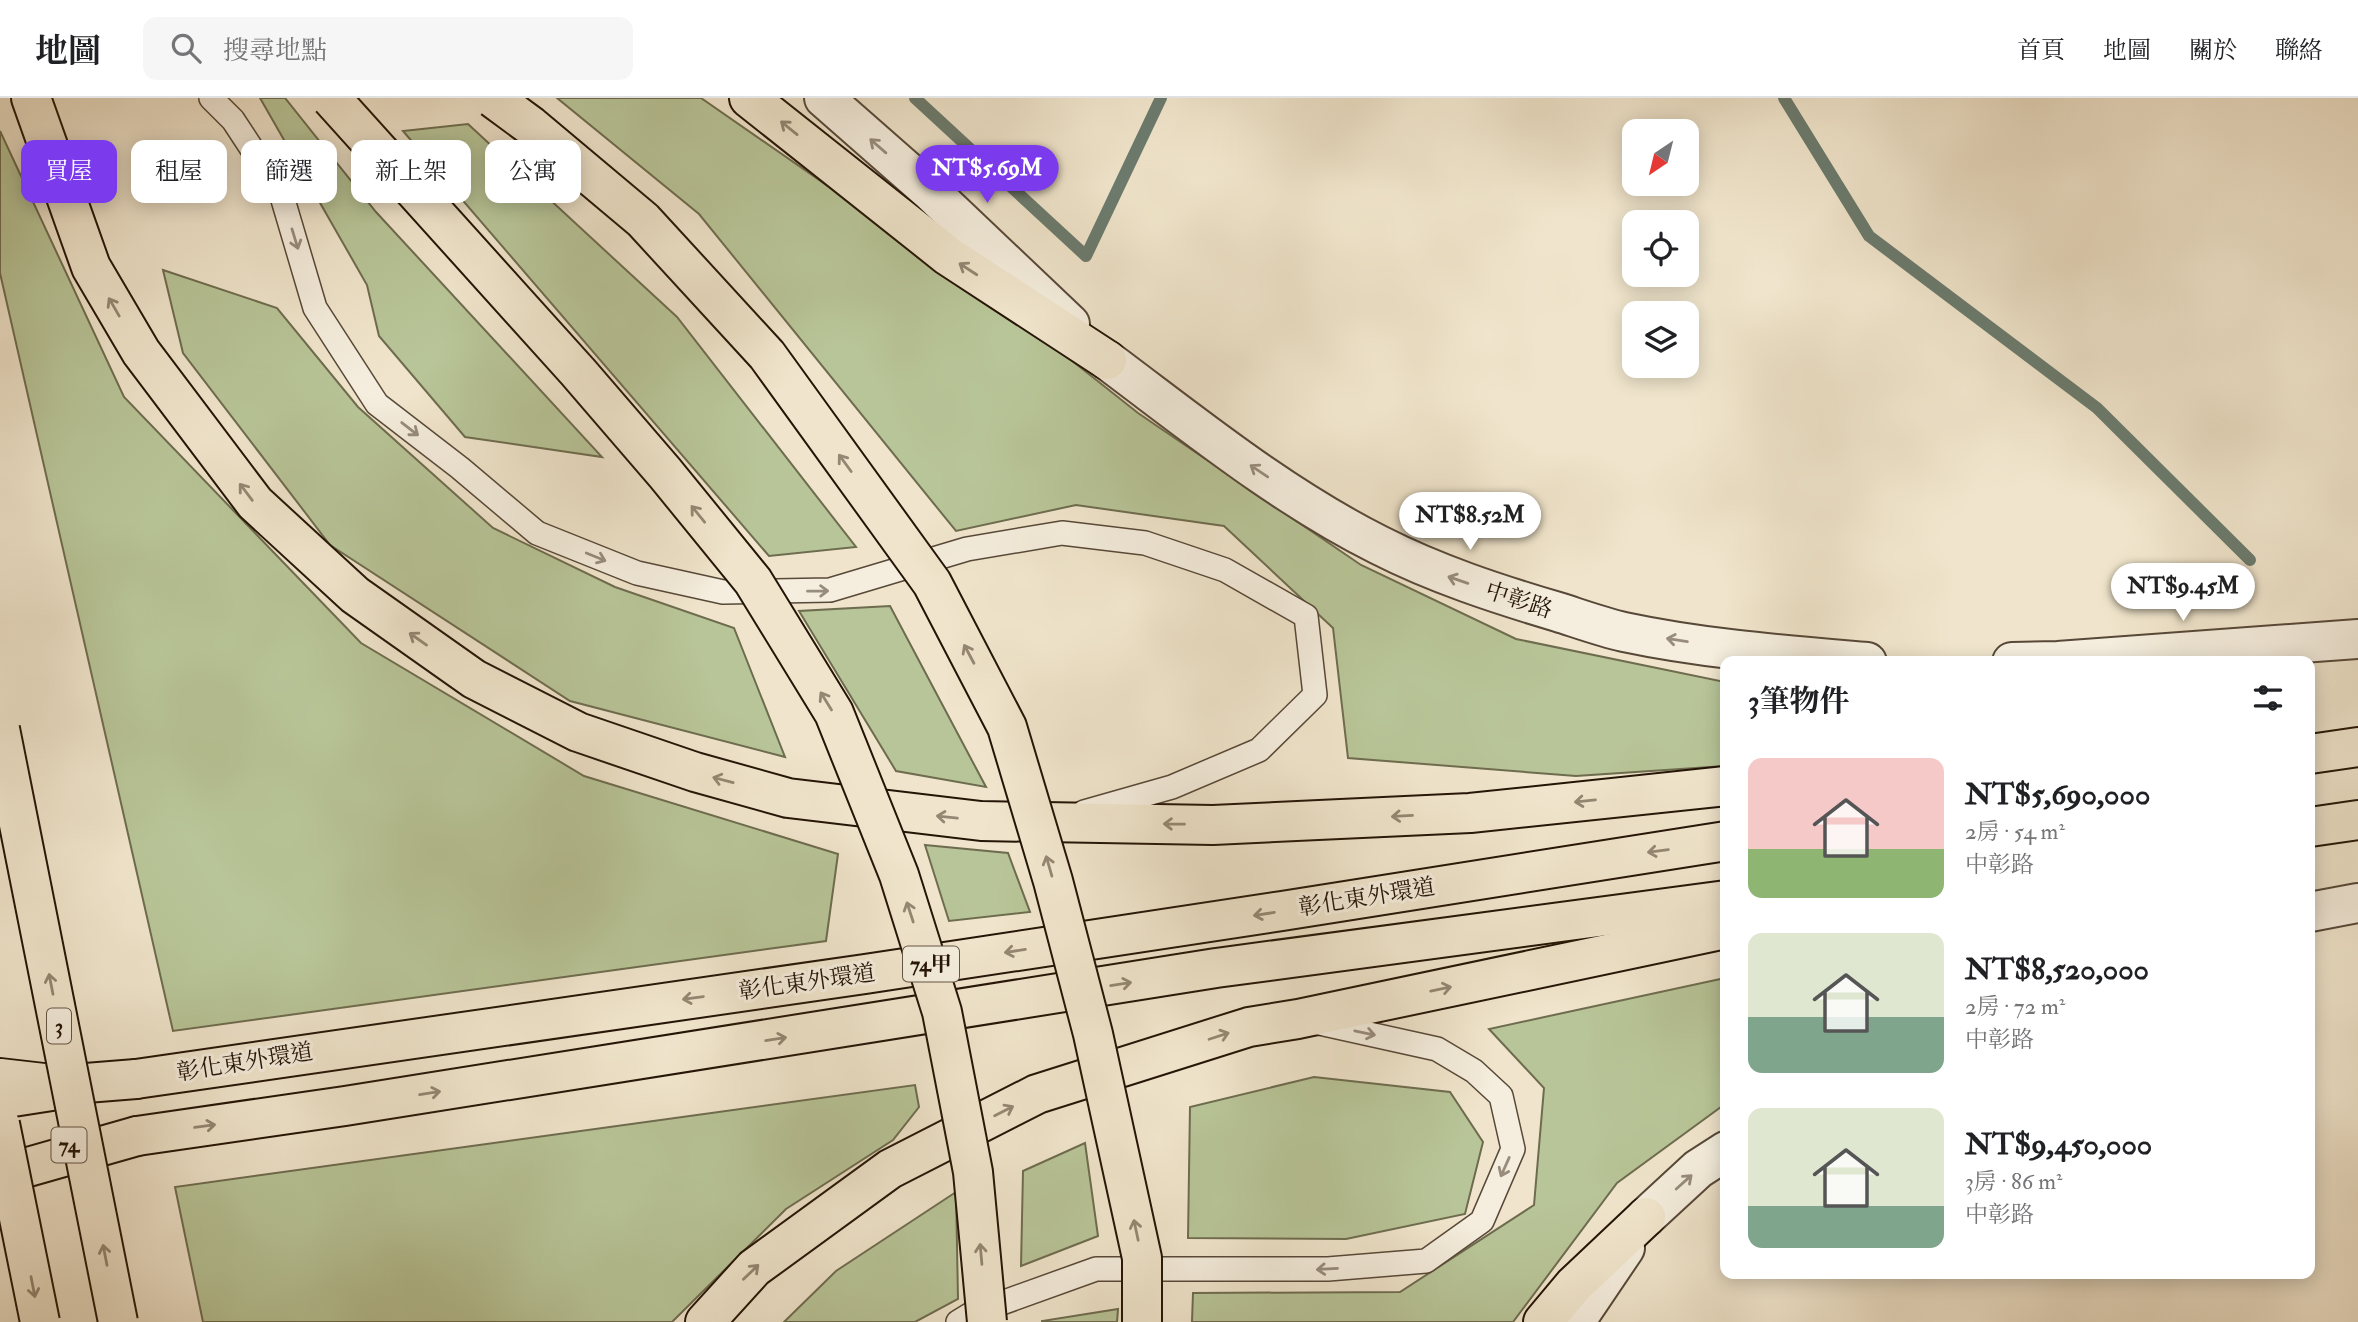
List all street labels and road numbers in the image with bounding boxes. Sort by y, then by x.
street label: 中彰路 [1482,576,1556,624]
street label: 彰化東外環道 [1297,872,1437,922]
road number: 74甲 [903,946,959,982]
street label: 彰化東外環道 [737,958,877,1006]
road number: 3 [47,1009,71,1044]
street label: 彰化東外環道 [175,1037,315,1087]
road number: 74 [52,1128,86,1162]

